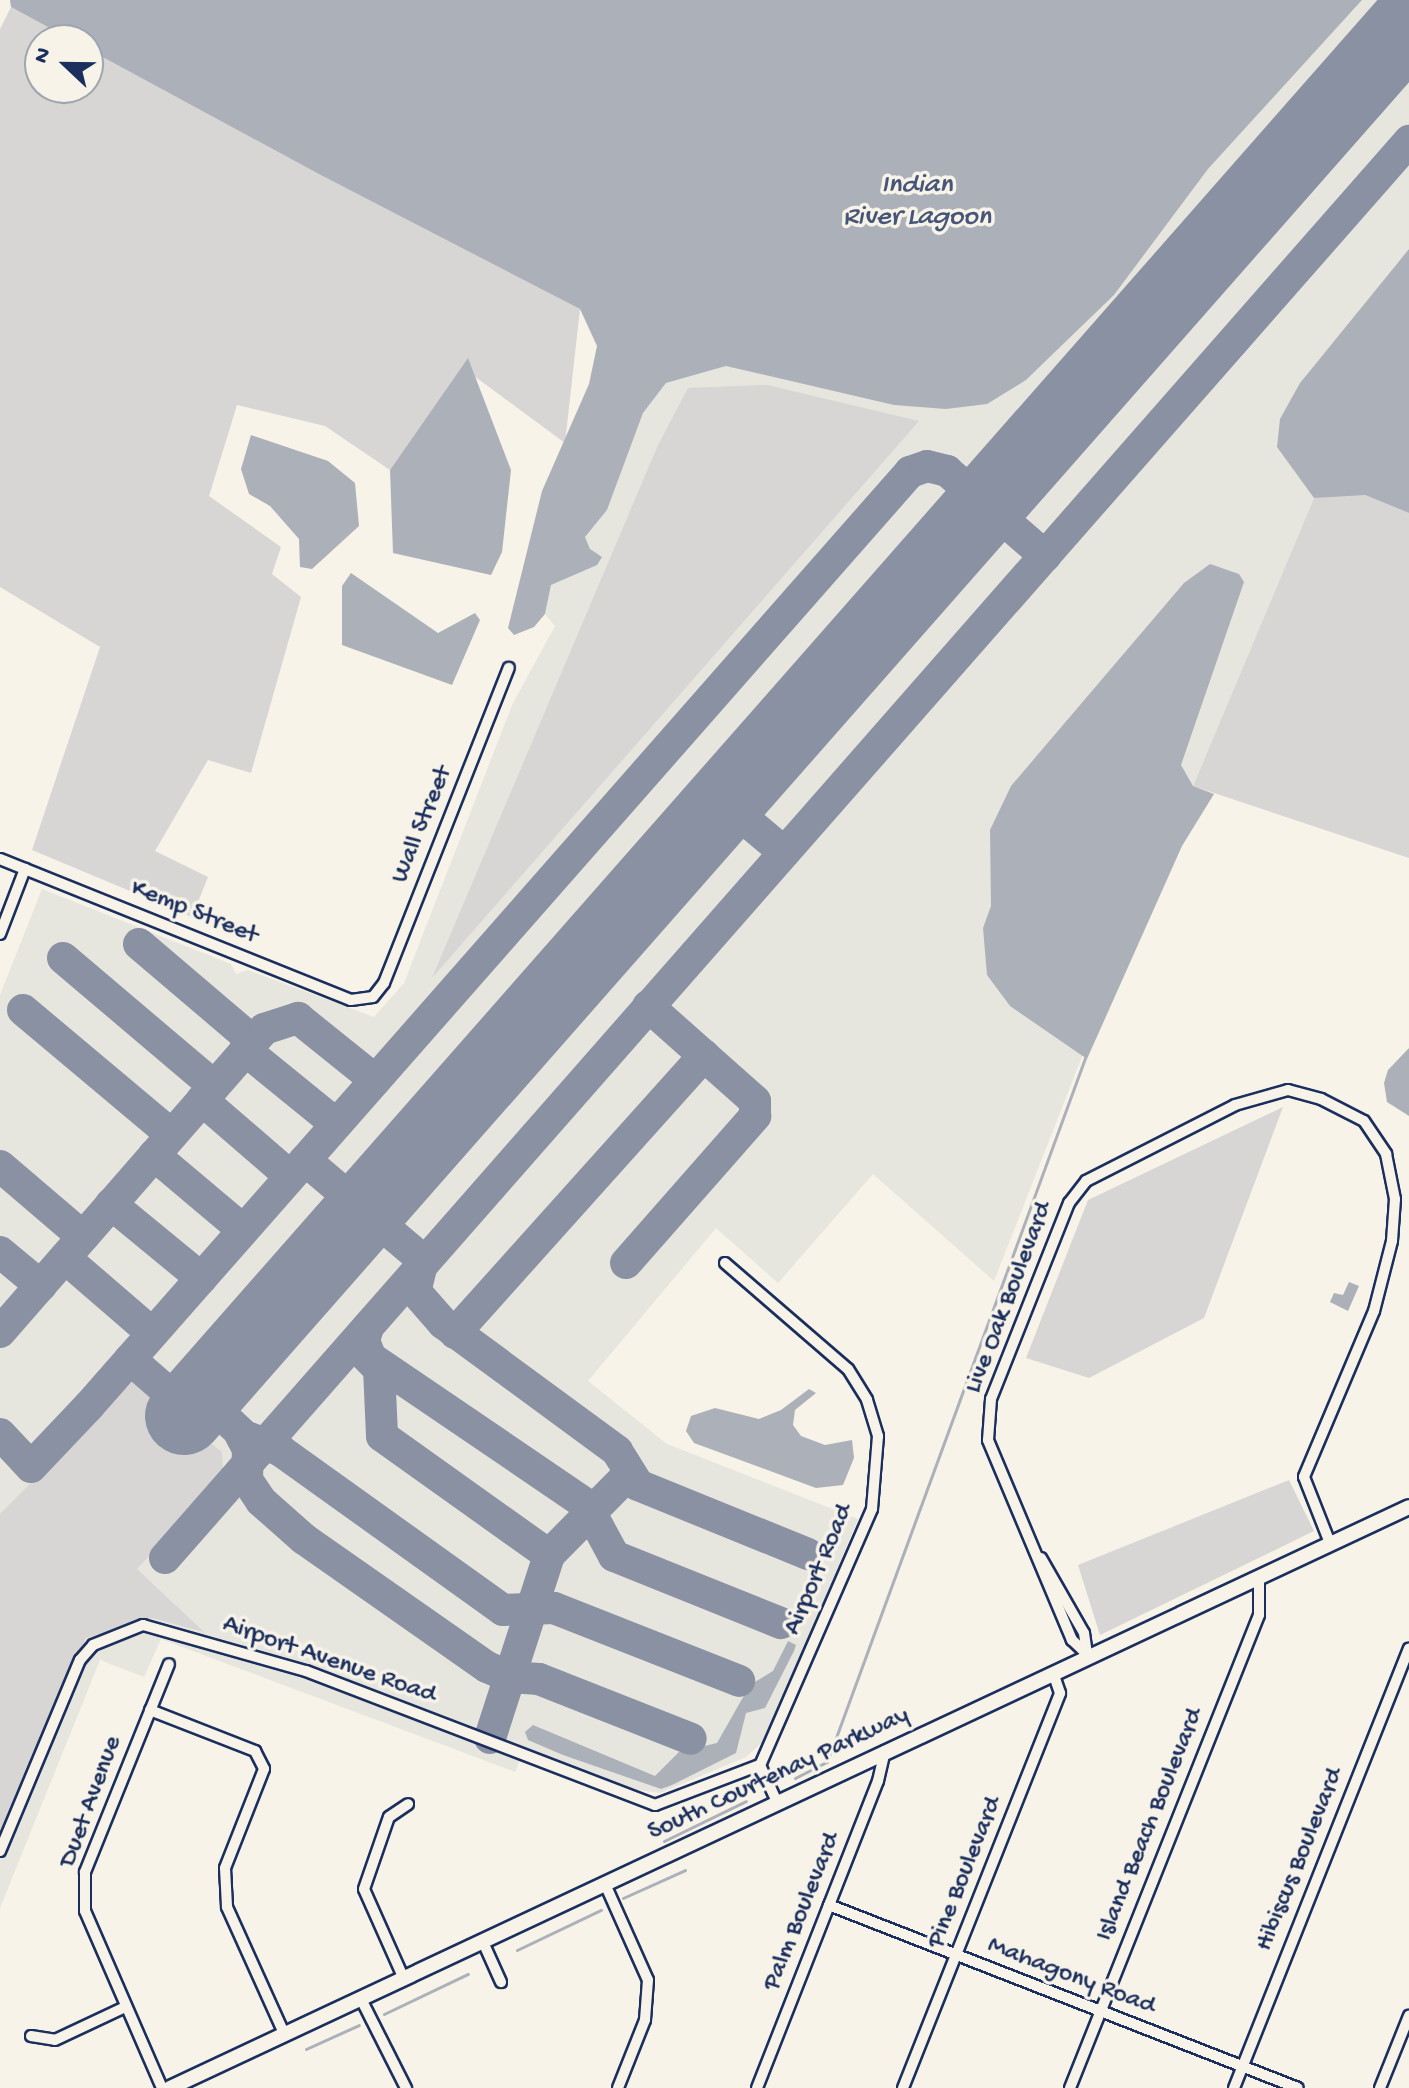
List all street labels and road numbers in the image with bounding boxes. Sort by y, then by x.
street label: Wall Street [385,762,461,888]
street label: Kemp Street [126,873,262,953]
street label: Live Oak Boulevard [959,1198,1061,1398]
street label: Airport Road [778,1500,862,1640]
street label: Airport Avenue Road [218,1610,440,1712]
street label: South Courtenay Parkway [644,1701,914,1849]
street label: Island Beach Boulevard [1090,1704,1212,1946]
street label: Duet Avenue [54,1732,130,1872]
street label: Hibiscus Boulevard [1250,1764,1352,1956]
street label: Pine Boulevard [921,1793,1011,1953]
street label: Palm Boulevard [757,1828,849,1996]
street label: Mahagony Road [983,1931,1159,2023]

